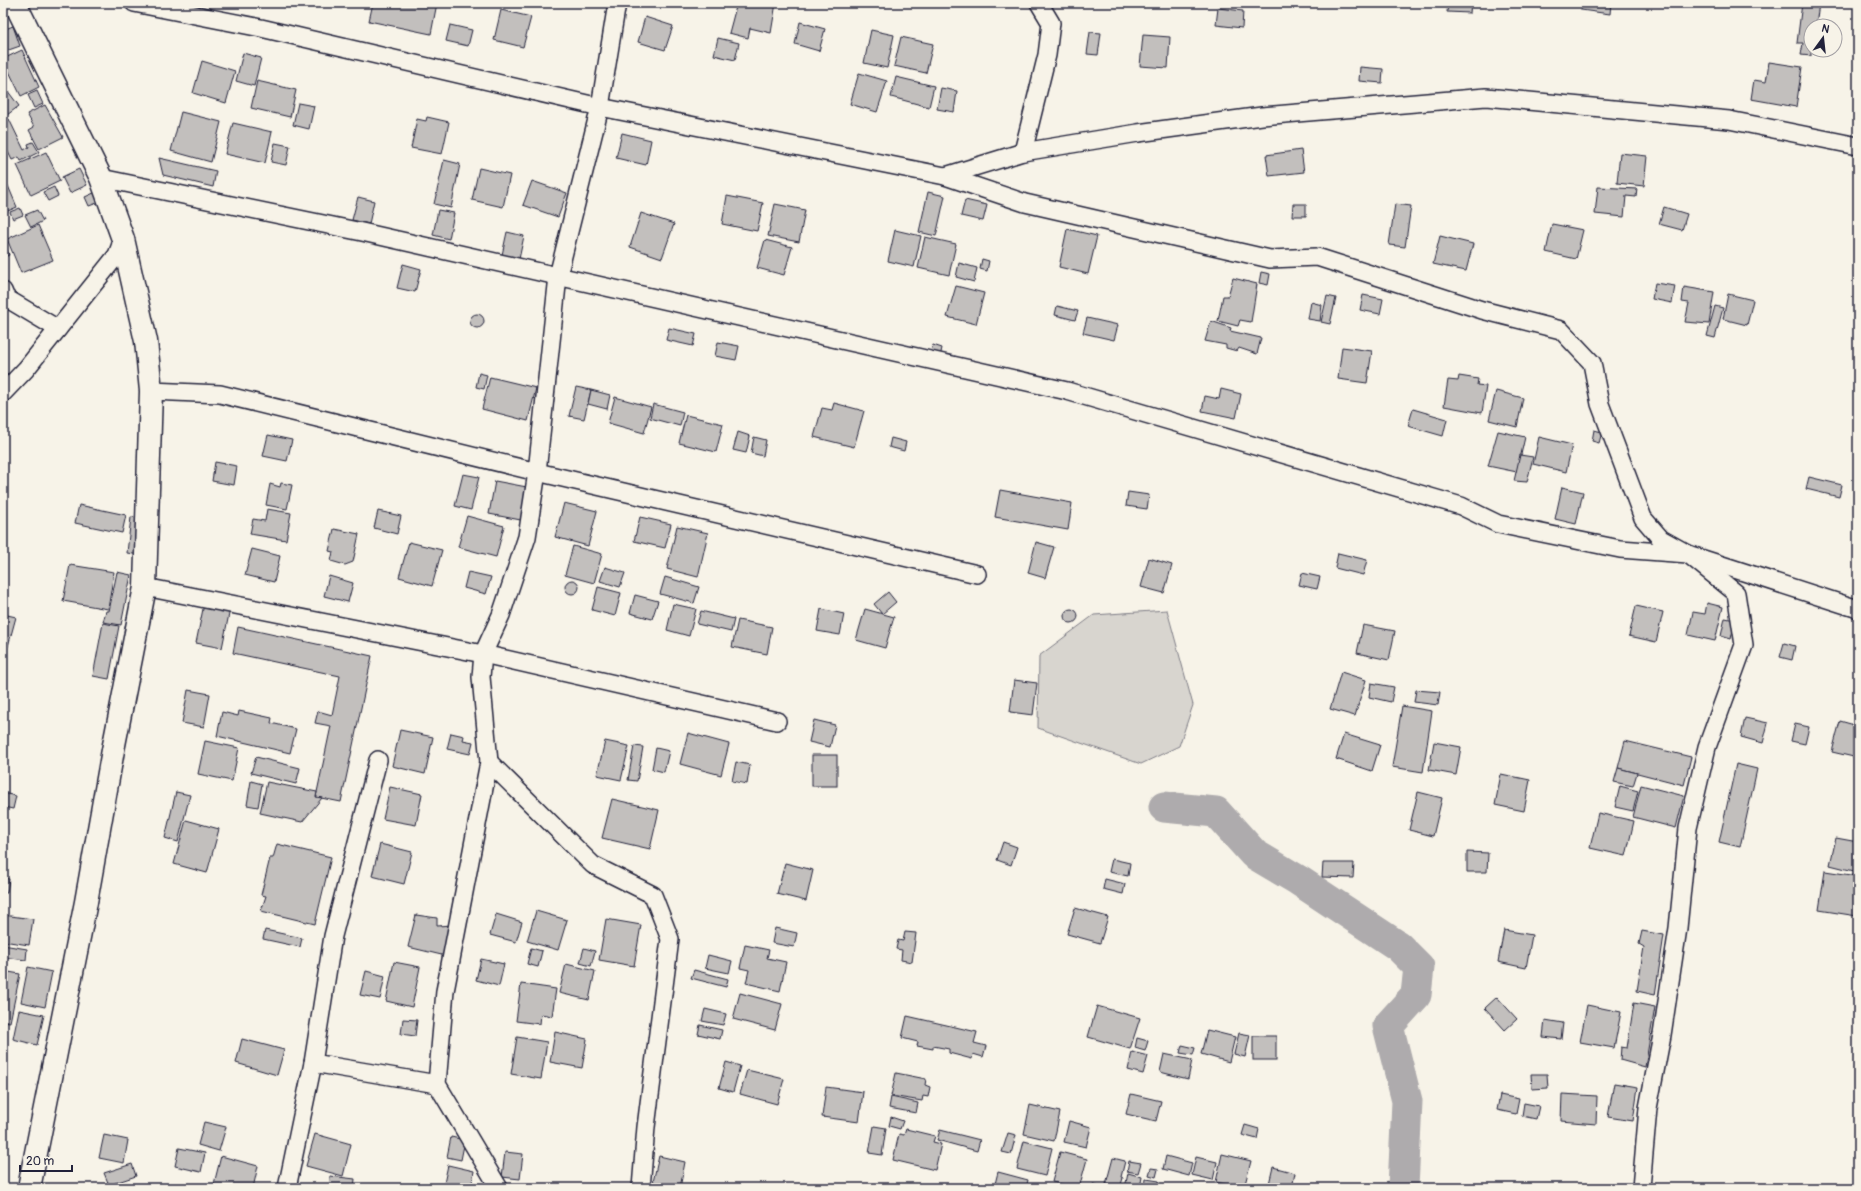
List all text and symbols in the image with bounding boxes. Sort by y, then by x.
north arrow [1803,18,1843,58]
text: N [1820,22,1831,36]
scale bar [20,1147,72,1173]
text: 20 m [26,1154,55,1169]

